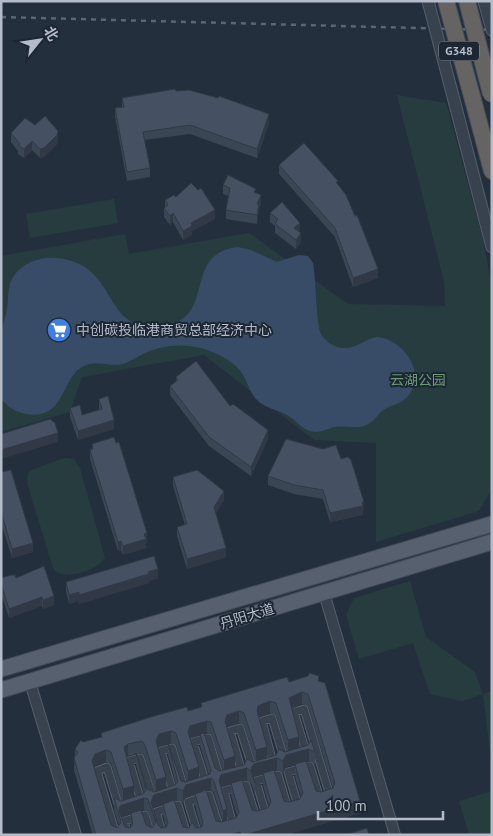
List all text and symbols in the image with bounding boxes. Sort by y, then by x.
north arrow [15,15,65,65]
text: 北 [40,23,63,44]
road number: G348 [439,41,479,60]
supermarket icon: 中创碳投临港商贸总部经济中心 [46,317,72,343]
place label: 中创碳投临港商贸总部经济中心 [76,321,272,339]
park label: 云湖公园 [390,371,446,389]
street label: 丹阳大道 [218,599,276,633]
scale bar [318,788,443,820]
text: 100 m [326,796,367,815]

